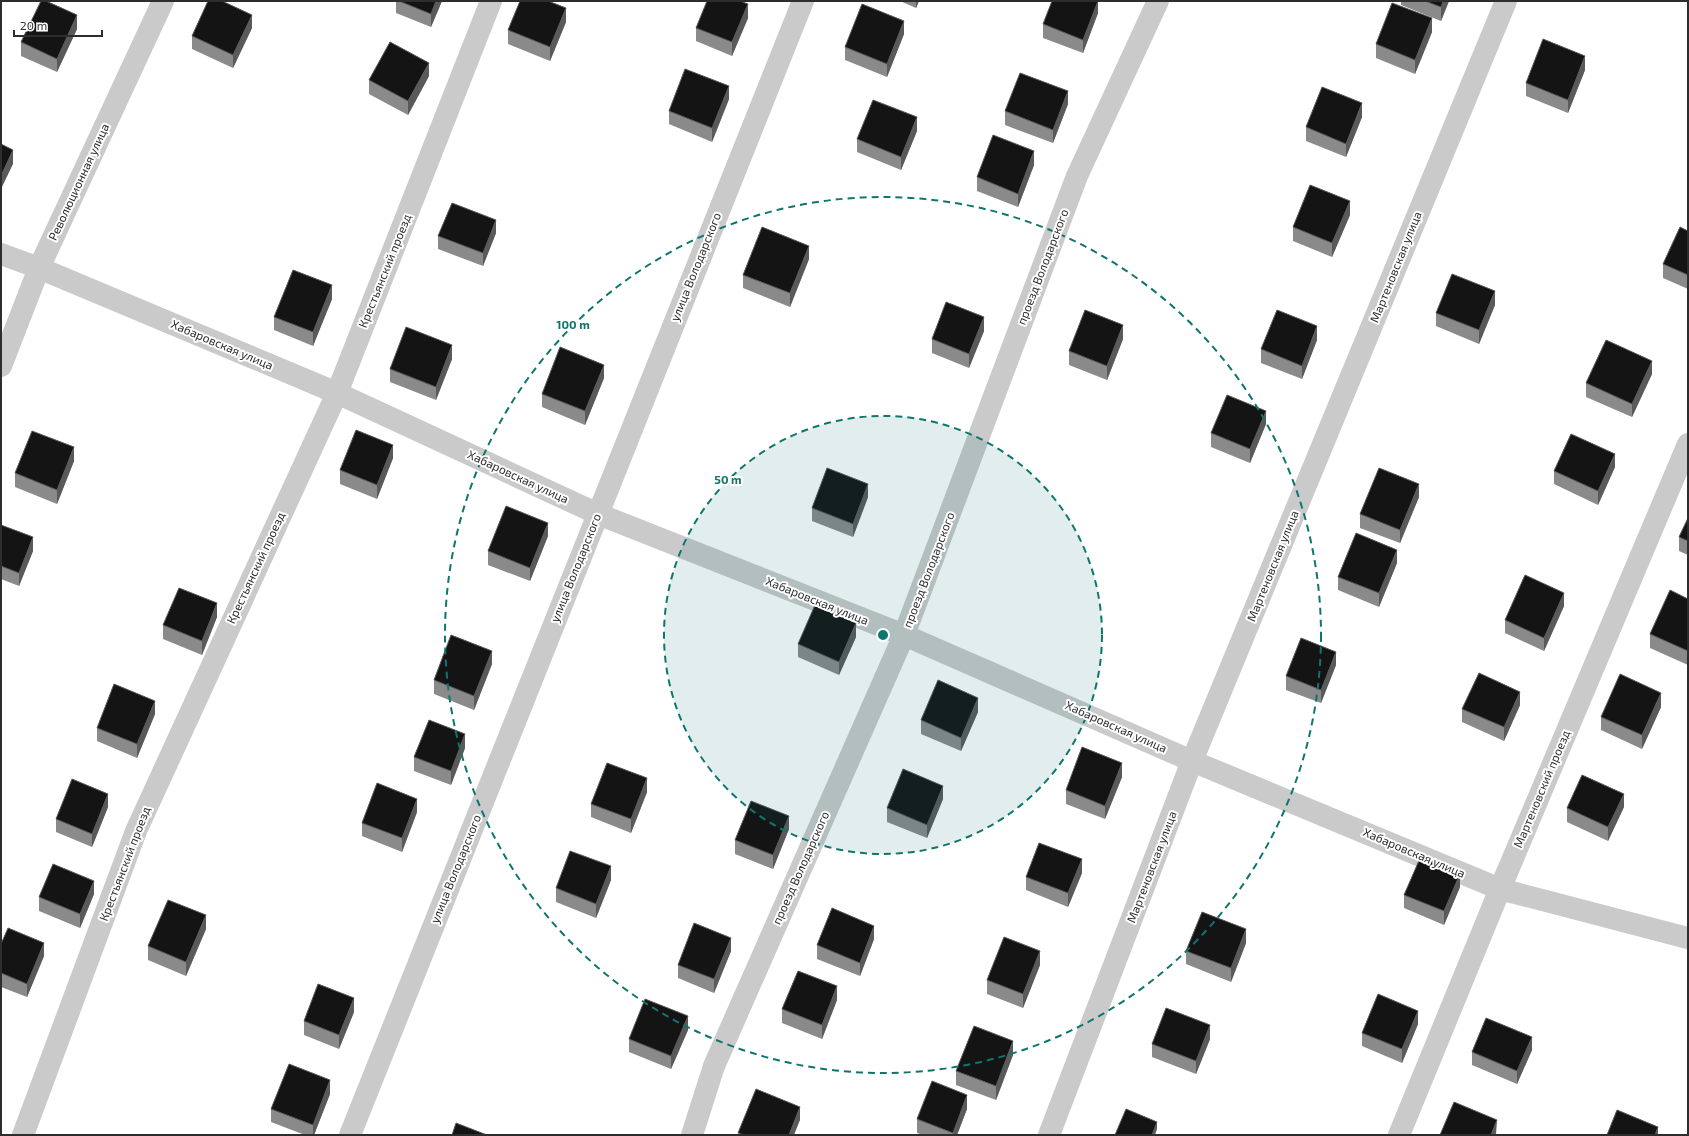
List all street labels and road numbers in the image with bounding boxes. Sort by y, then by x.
street label: Революционная улица [45,121,112,243]
street label: проезд Володарского [1014,207,1071,326]
street label: Мартеновская улица [1366,209,1425,325]
street label: улица Володарского [667,210,724,323]
street label: Крестьянский проезд [355,212,413,330]
street label: Хабаровская улица [169,316,276,373]
street label: Хабаровская улица [465,447,571,507]
street label: Мартеновская улица [1243,508,1302,624]
street label: Крестьянский проезд [223,510,287,626]
street label: проезд Володарского [900,510,957,629]
street label: улица Володарского [547,511,604,624]
street label: Хабаровская улица [764,573,871,628]
street label: Хабаровская улица [1063,697,1169,756]
street label: Мартеновский проезд [1510,728,1572,849]
street label: Крестьянский проезд [96,804,152,923]
street label: проезд Володарского [769,809,831,926]
street label: Мартеновская улица [1123,809,1180,925]
street label: улица Володарского [427,812,484,925]
street label: Хабаровская улица [1361,824,1468,881]

